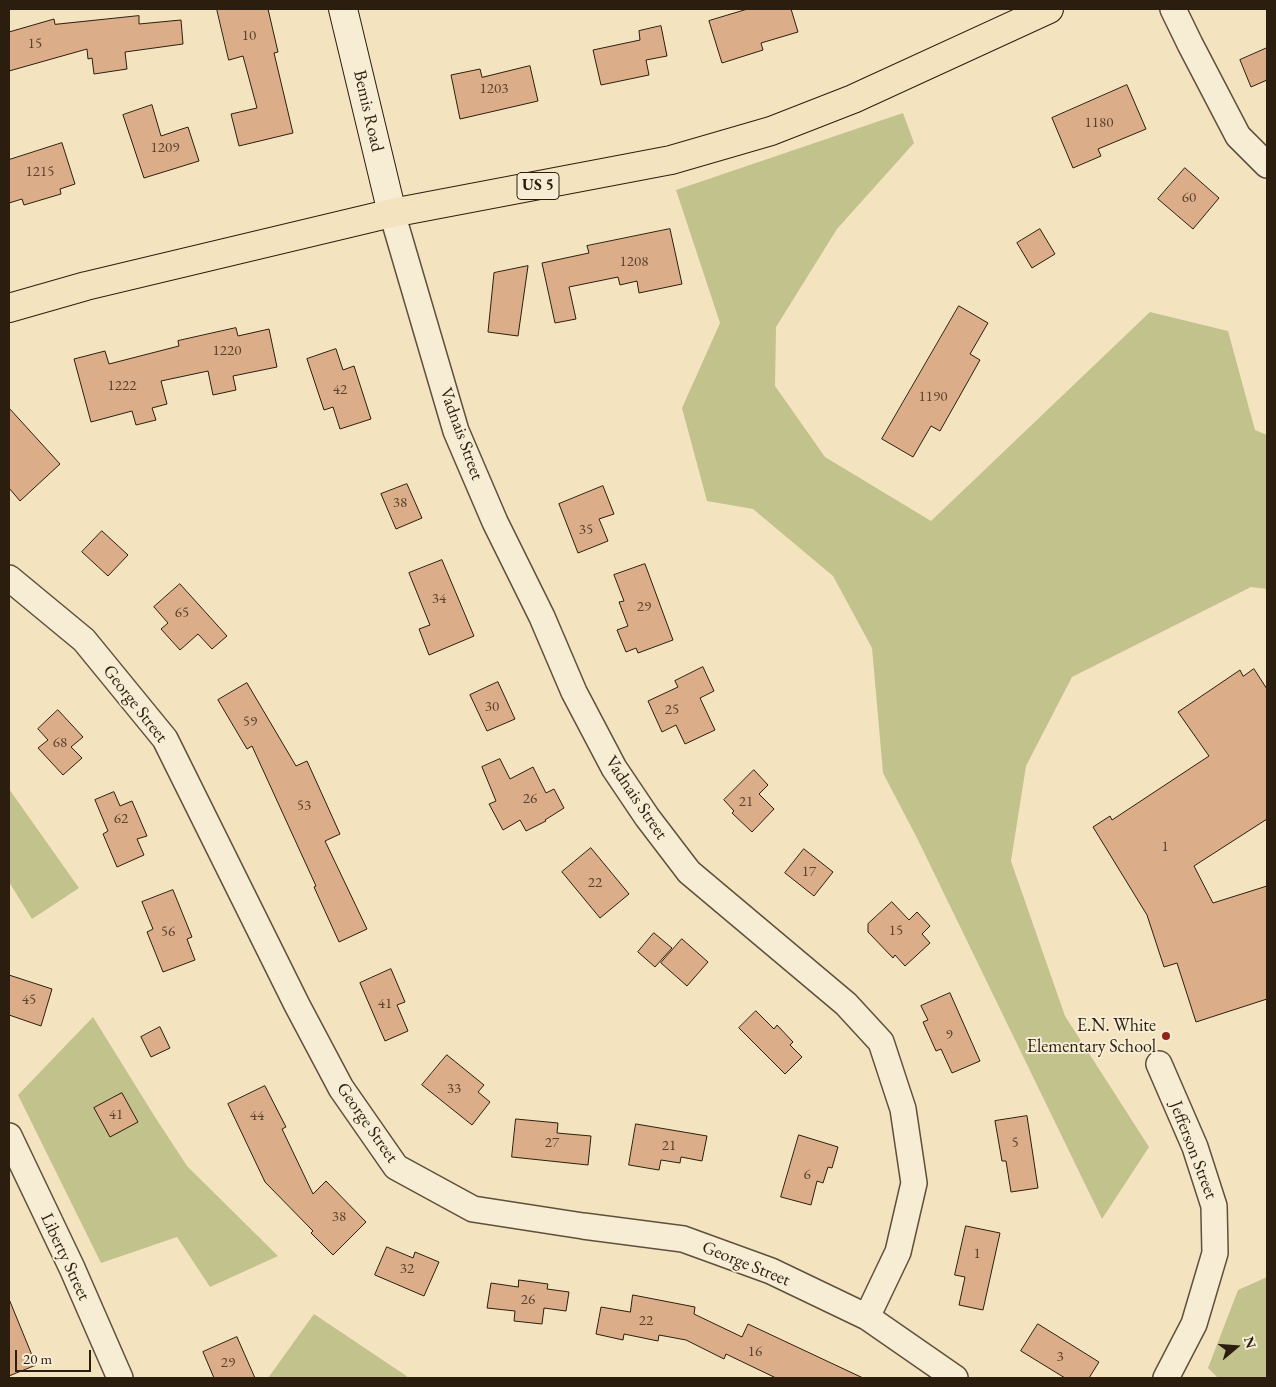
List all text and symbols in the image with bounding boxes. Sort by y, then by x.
house number: 10 [242,27,256,45]
house number: 15 [28,35,42,53]
street label: Bemis Road [348,68,388,154]
house number: 1203 [480,80,508,98]
house number: 1180 [1085,114,1113,132]
house number: 1209 [151,139,179,157]
house number: 1215 [26,163,54,181]
road number: US 5 [517,172,559,200]
house number: 60 [1182,189,1196,207]
house number: 1208 [620,253,648,271]
house number: 1220 [213,342,241,360]
house number: 1222 [108,377,136,395]
house number: 42 [333,381,347,399]
street label: Vadnais Street [434,385,488,483]
house number: 1190 [919,388,947,406]
house number: 38 [393,494,407,512]
house number: 35 [579,521,593,539]
house number: 34 [432,590,446,608]
house number: 29 [637,598,651,616]
house number: 65 [175,604,189,622]
street label: George Street [98,661,172,747]
house number: 30 [485,698,499,716]
house number: 25 [665,701,679,719]
house number: 59 [243,713,257,731]
house number: 68 [53,734,67,752]
street label: Vadnais Street [600,752,672,844]
house number: 26 [523,790,537,808]
house number: 21 [739,793,753,811]
house number: 53 [297,797,311,815]
house number: 62 [114,810,128,828]
house number: 1 [1161,838,1169,856]
house number: 17 [802,863,816,881]
house number: 22 [588,874,602,892]
house number: 15 [889,922,903,940]
house number: 56 [161,923,175,941]
house number: 45 [22,991,36,1009]
house number: 41 [378,995,392,1013]
place label: E.N. White Elementary School [1027,1015,1156,1058]
house number: 9 [945,1026,953,1044]
marker: E.N. White Elementary School [1160,1030,1172,1042]
street label: George Street [332,1079,402,1167]
house number: 33 [447,1080,461,1098]
street label: Jefferson Street [1164,1098,1222,1202]
house number: 41 [109,1106,123,1124]
house number: 44 [250,1107,264,1125]
house number: 27 [545,1134,559,1152]
house number: 5 [1011,1134,1019,1152]
house number: 21 [662,1137,676,1155]
house number: 6 [803,1166,811,1184]
house number: 38 [332,1208,346,1226]
street label: Liberty Street [35,1210,95,1304]
street label: George Street [699,1237,793,1291]
house number: 1 [973,1245,981,1263]
house number: 32 [400,1260,414,1278]
house number: 26 [521,1291,535,1309]
house number: 22 [639,1312,653,1330]
north arrow [1211,1322,1261,1372]
text: N [1240,1334,1261,1351]
scale bar [18,1340,94,1372]
house number: 16 [748,1343,762,1361]
house number: 3 [1056,1348,1064,1366]
text: 20 m [23,1349,52,1368]
house number: 29 [221,1354,235,1372]

